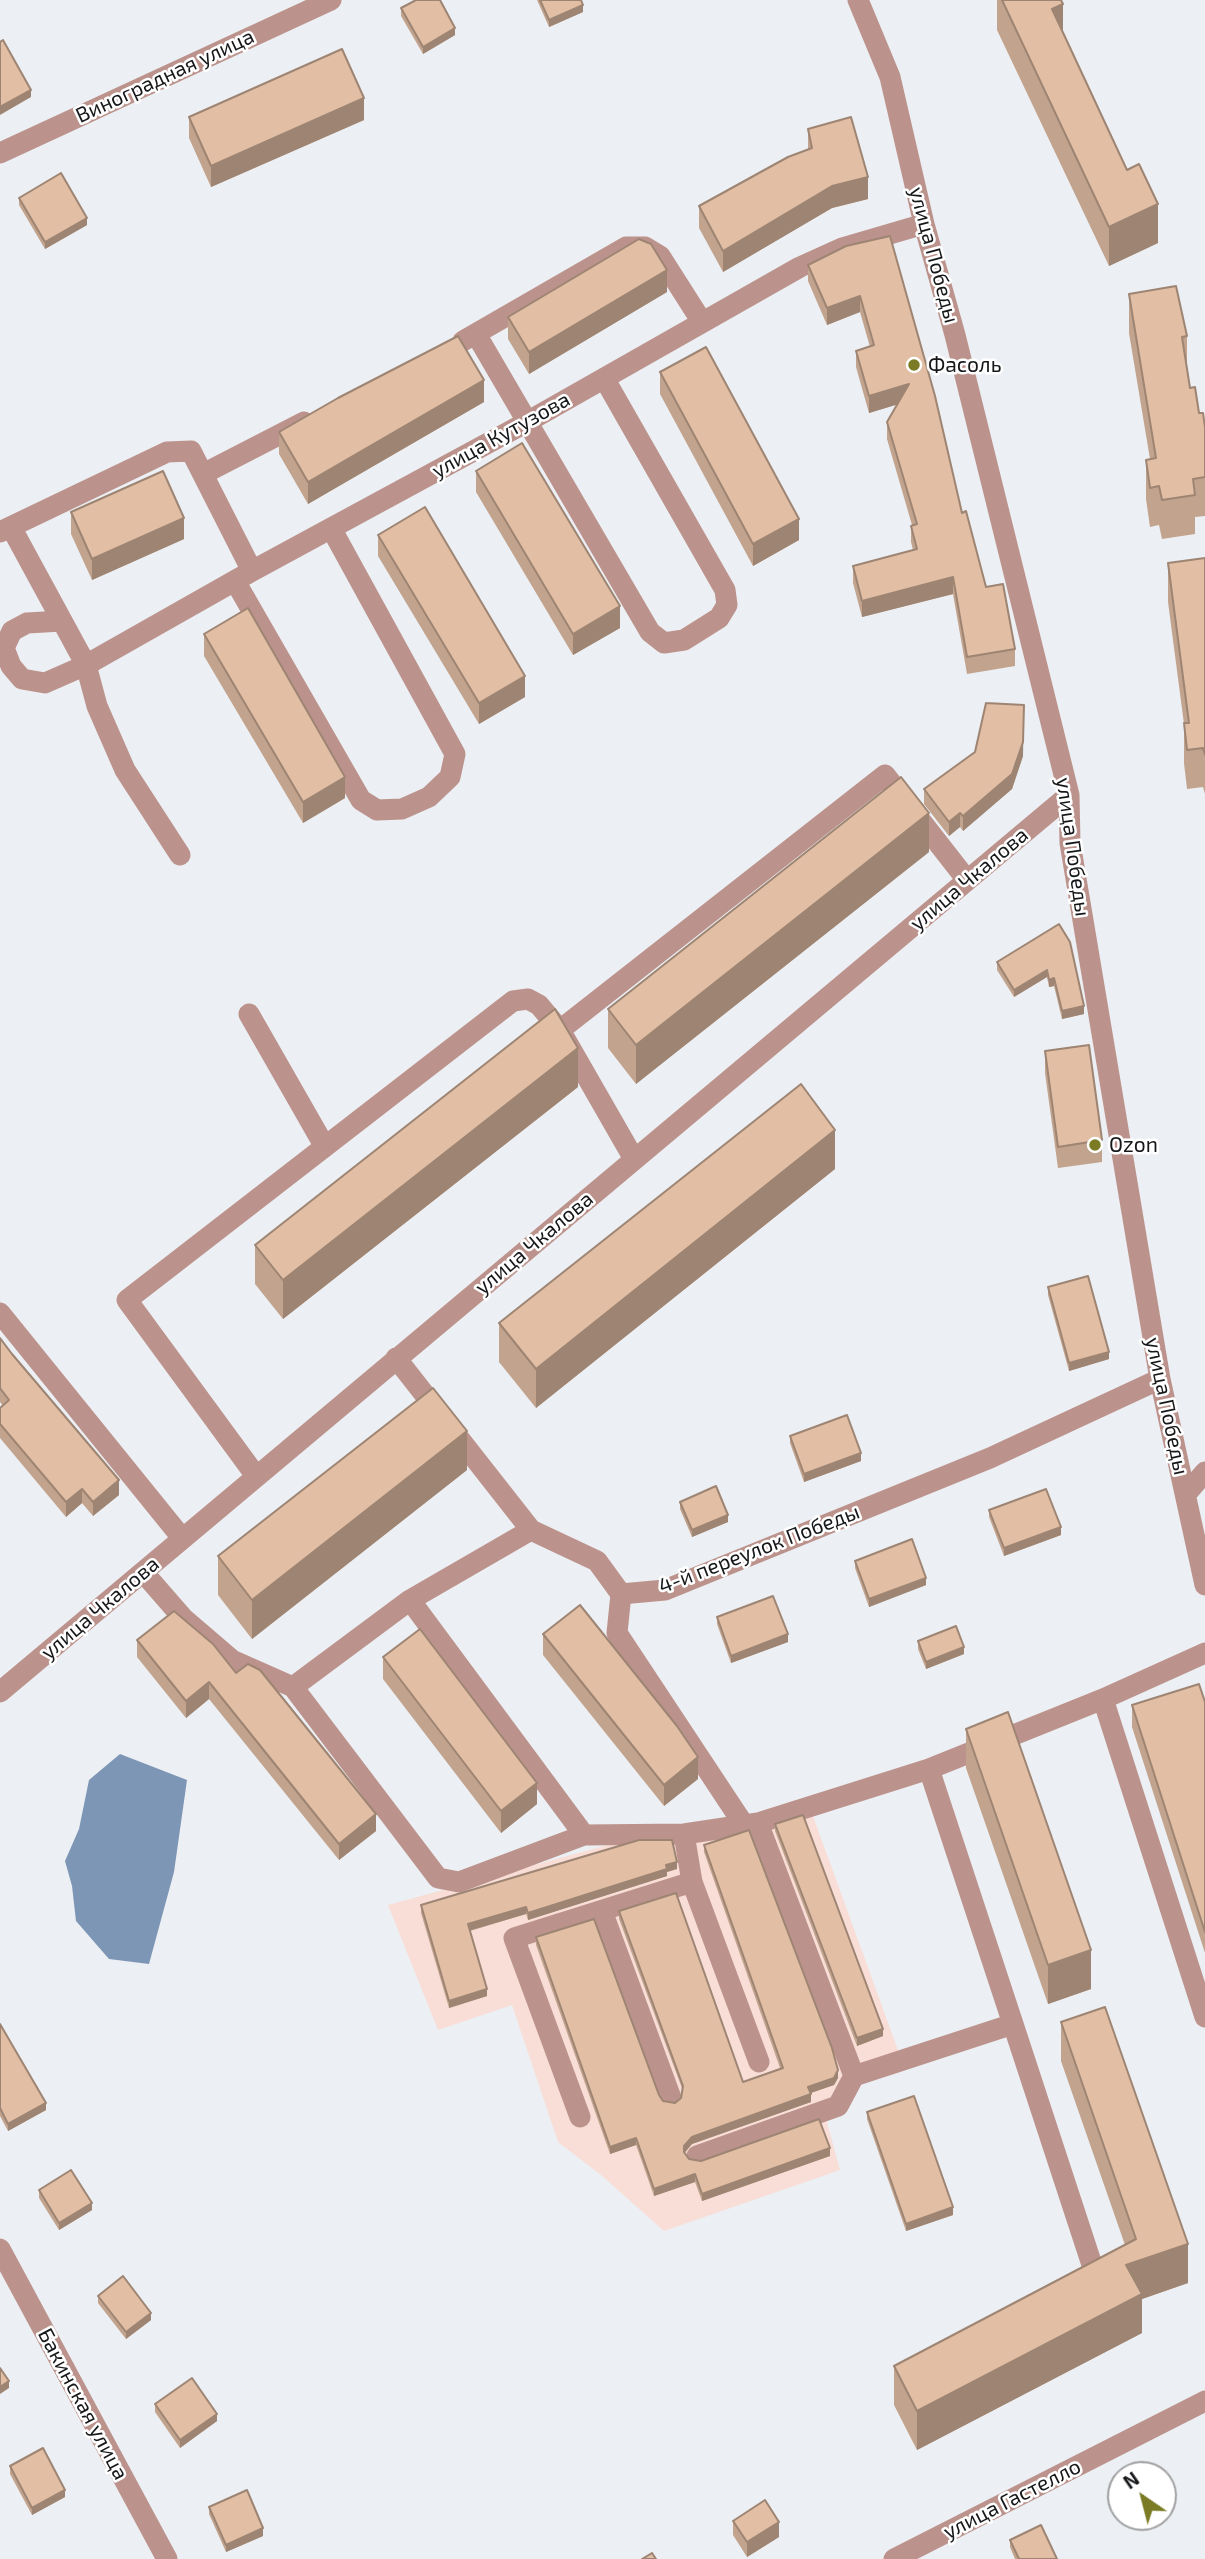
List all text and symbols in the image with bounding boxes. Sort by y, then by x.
street label: Виноградная улица [72,24,258,128]
street label: улица Победы [904,184,964,326]
place label: Фасоль [928,352,1001,378]
marker: Фасоль [906,357,922,373]
street label: улица Кутузова [428,387,574,483]
street label: улица Победы [1051,776,1095,918]
street label: улица Чкалова [905,822,1033,936]
place label: Ozon [1109,1132,1158,1158]
marker: Ozon [1087,1137,1103,1153]
street label: улица Чкалова [470,1186,598,1300]
street label: улица Победы [1140,1335,1194,1477]
street label: 4-й переулок Победы [655,1499,863,1599]
street label: улица Чкалова [36,1551,164,1665]
street label: Бакинская улица [32,2324,134,2484]
street label: улица Гастелло [939,2454,1085,2544]
north arrow [1107,2461,1177,2531]
text: N [1119,2467,1143,2493]

